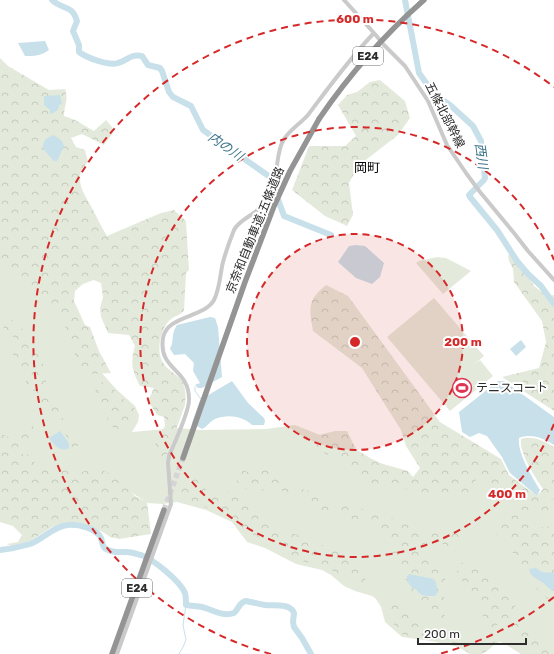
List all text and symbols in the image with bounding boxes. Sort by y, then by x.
text: 600 m [336,12,374,26]
road number: E24 [353,47,383,65]
street label: 五條北部幹線 [422,80,468,150]
water label: 内の川 [205,129,248,165]
water label: 西川 [472,142,491,172]
district label: 岡町 [354,160,380,175]
street label: 京奈和自動車道;五條道路 [223,165,287,295]
centre of rings [348,335,362,349]
text: 200 m [444,335,482,349]
sports icon: テニスコート [451,377,473,399]
place label: テニスコート [476,381,548,395]
text: 400 m [488,487,526,501]
road number: E24 [122,579,152,597]
scale bar [418,620,526,646]
text: 200 m [424,627,460,641]

